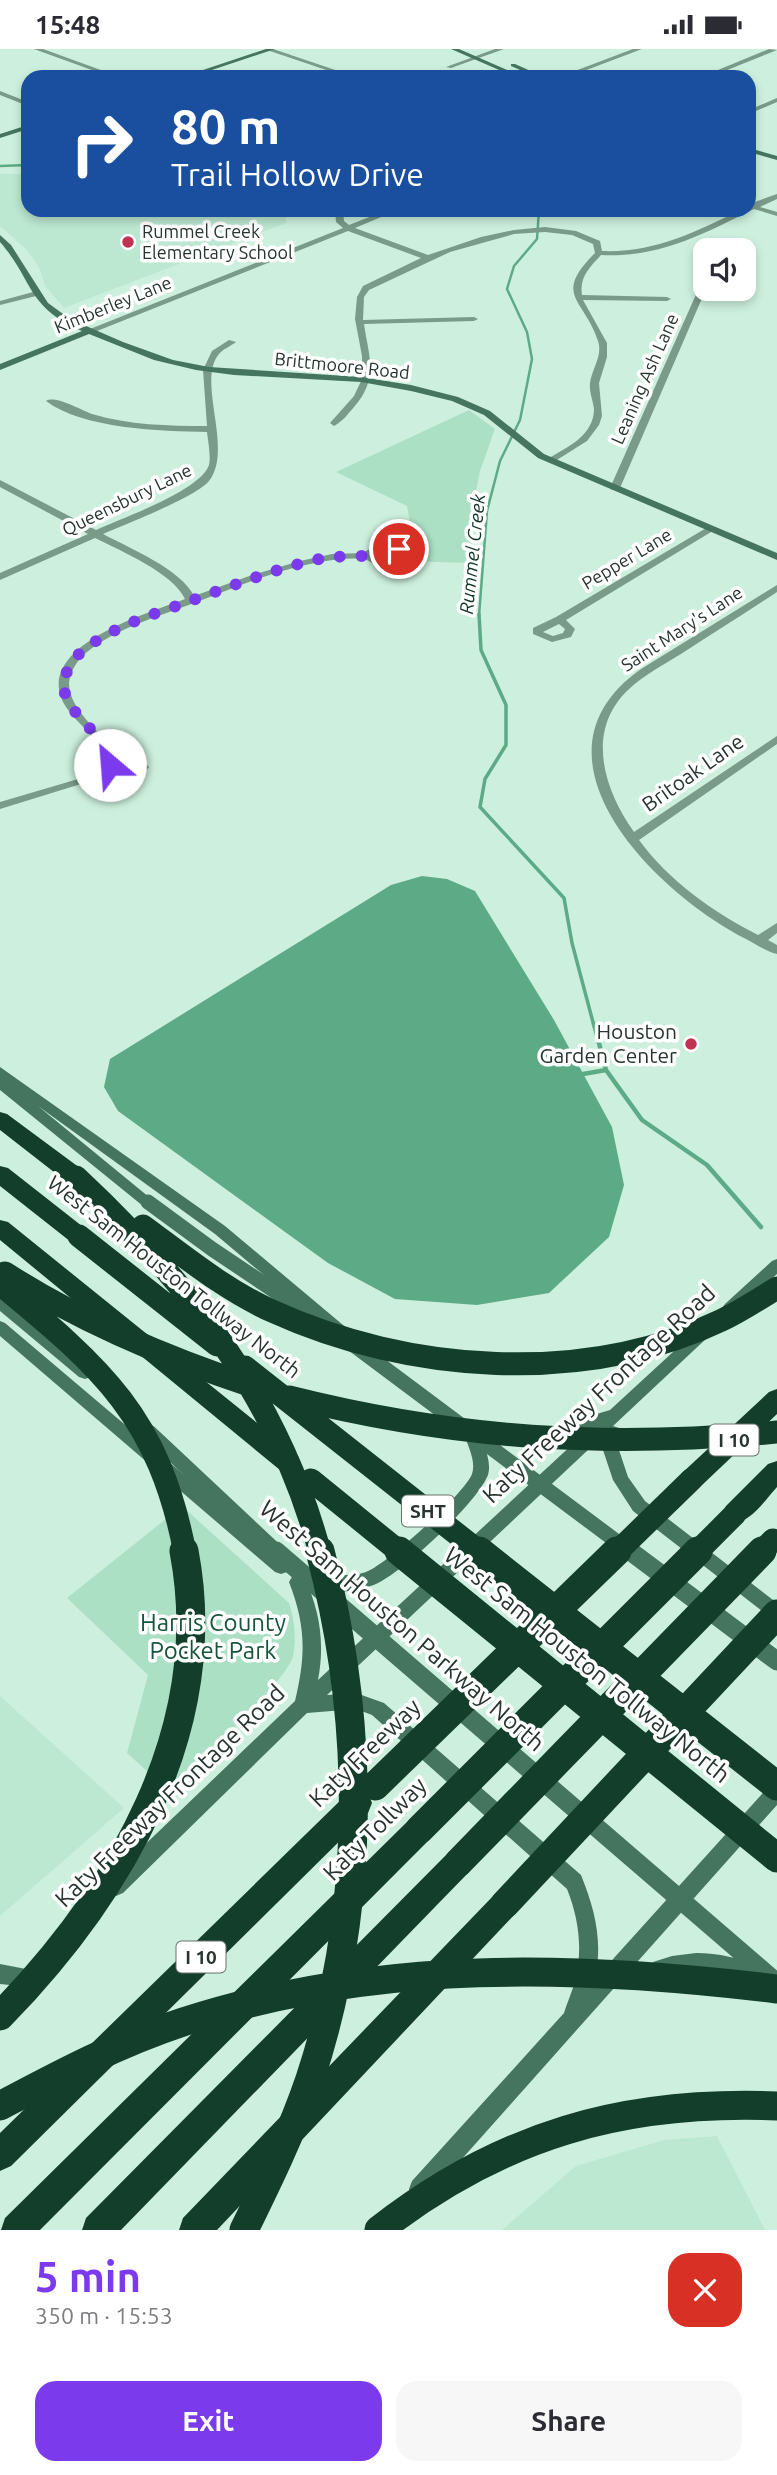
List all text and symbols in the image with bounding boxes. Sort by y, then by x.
text: 15:48 [35,10,100,39]
icon: right [56,98,147,189]
text: 80 m [171,98,280,153]
text: Trail Hollow Drive [171,156,424,192]
place label: Rummel Creek Elementary School [142,221,293,262]
marker: Rummel Creek Elementary School [120,234,136,250]
map controls [693,238,756,301]
button: sound [693,238,756,301]
street label: Kimberley Lane [51,271,174,337]
street label: Leaning Ash Lane [606,310,682,447]
street label: Brittmoore Road [274,348,411,382]
street label: Queensbury Lane [59,459,195,540]
water label: Rummel Creek [455,493,489,615]
pin [369,519,429,579]
street label: Pepper Lane [578,524,675,593]
icon: arrive [380,530,418,568]
street label: Saint Mary's Lane [617,582,746,675]
position arrow [73,728,147,802]
street label: Britoak Lane [637,728,748,816]
place label: Houston Garden Center [539,1019,677,1067]
marker: Houston Garden Center [683,1036,699,1052]
street label: West Sam Houston Tollway North [43,1170,306,1382]
street label: Katy Freeway Frontage Road [477,1279,720,1508]
road number: I 10 [710,1425,758,1455]
street label: West Sam Houston Parkway North [255,1495,550,1757]
road number: SHT [402,1495,454,1527]
street label: West Sam Houston Tollway North [439,1541,735,1788]
park label: Harris County Pocket Park [140,1609,287,1664]
street label: Katy Freeway Frontage Road [50,1679,290,1912]
street label: Katy Freeway [304,1693,426,1812]
street label: Katy Tollway [317,1771,432,1886]
road number: I 10 [176,1941,226,1973]
text: 5 min [35,2253,141,2300]
button: close [668,2253,742,2327]
text: 350 m · 15:53 [35,2303,173,2328]
button: Exit [35,2381,382,2461]
button: Share [396,2381,742,2461]

